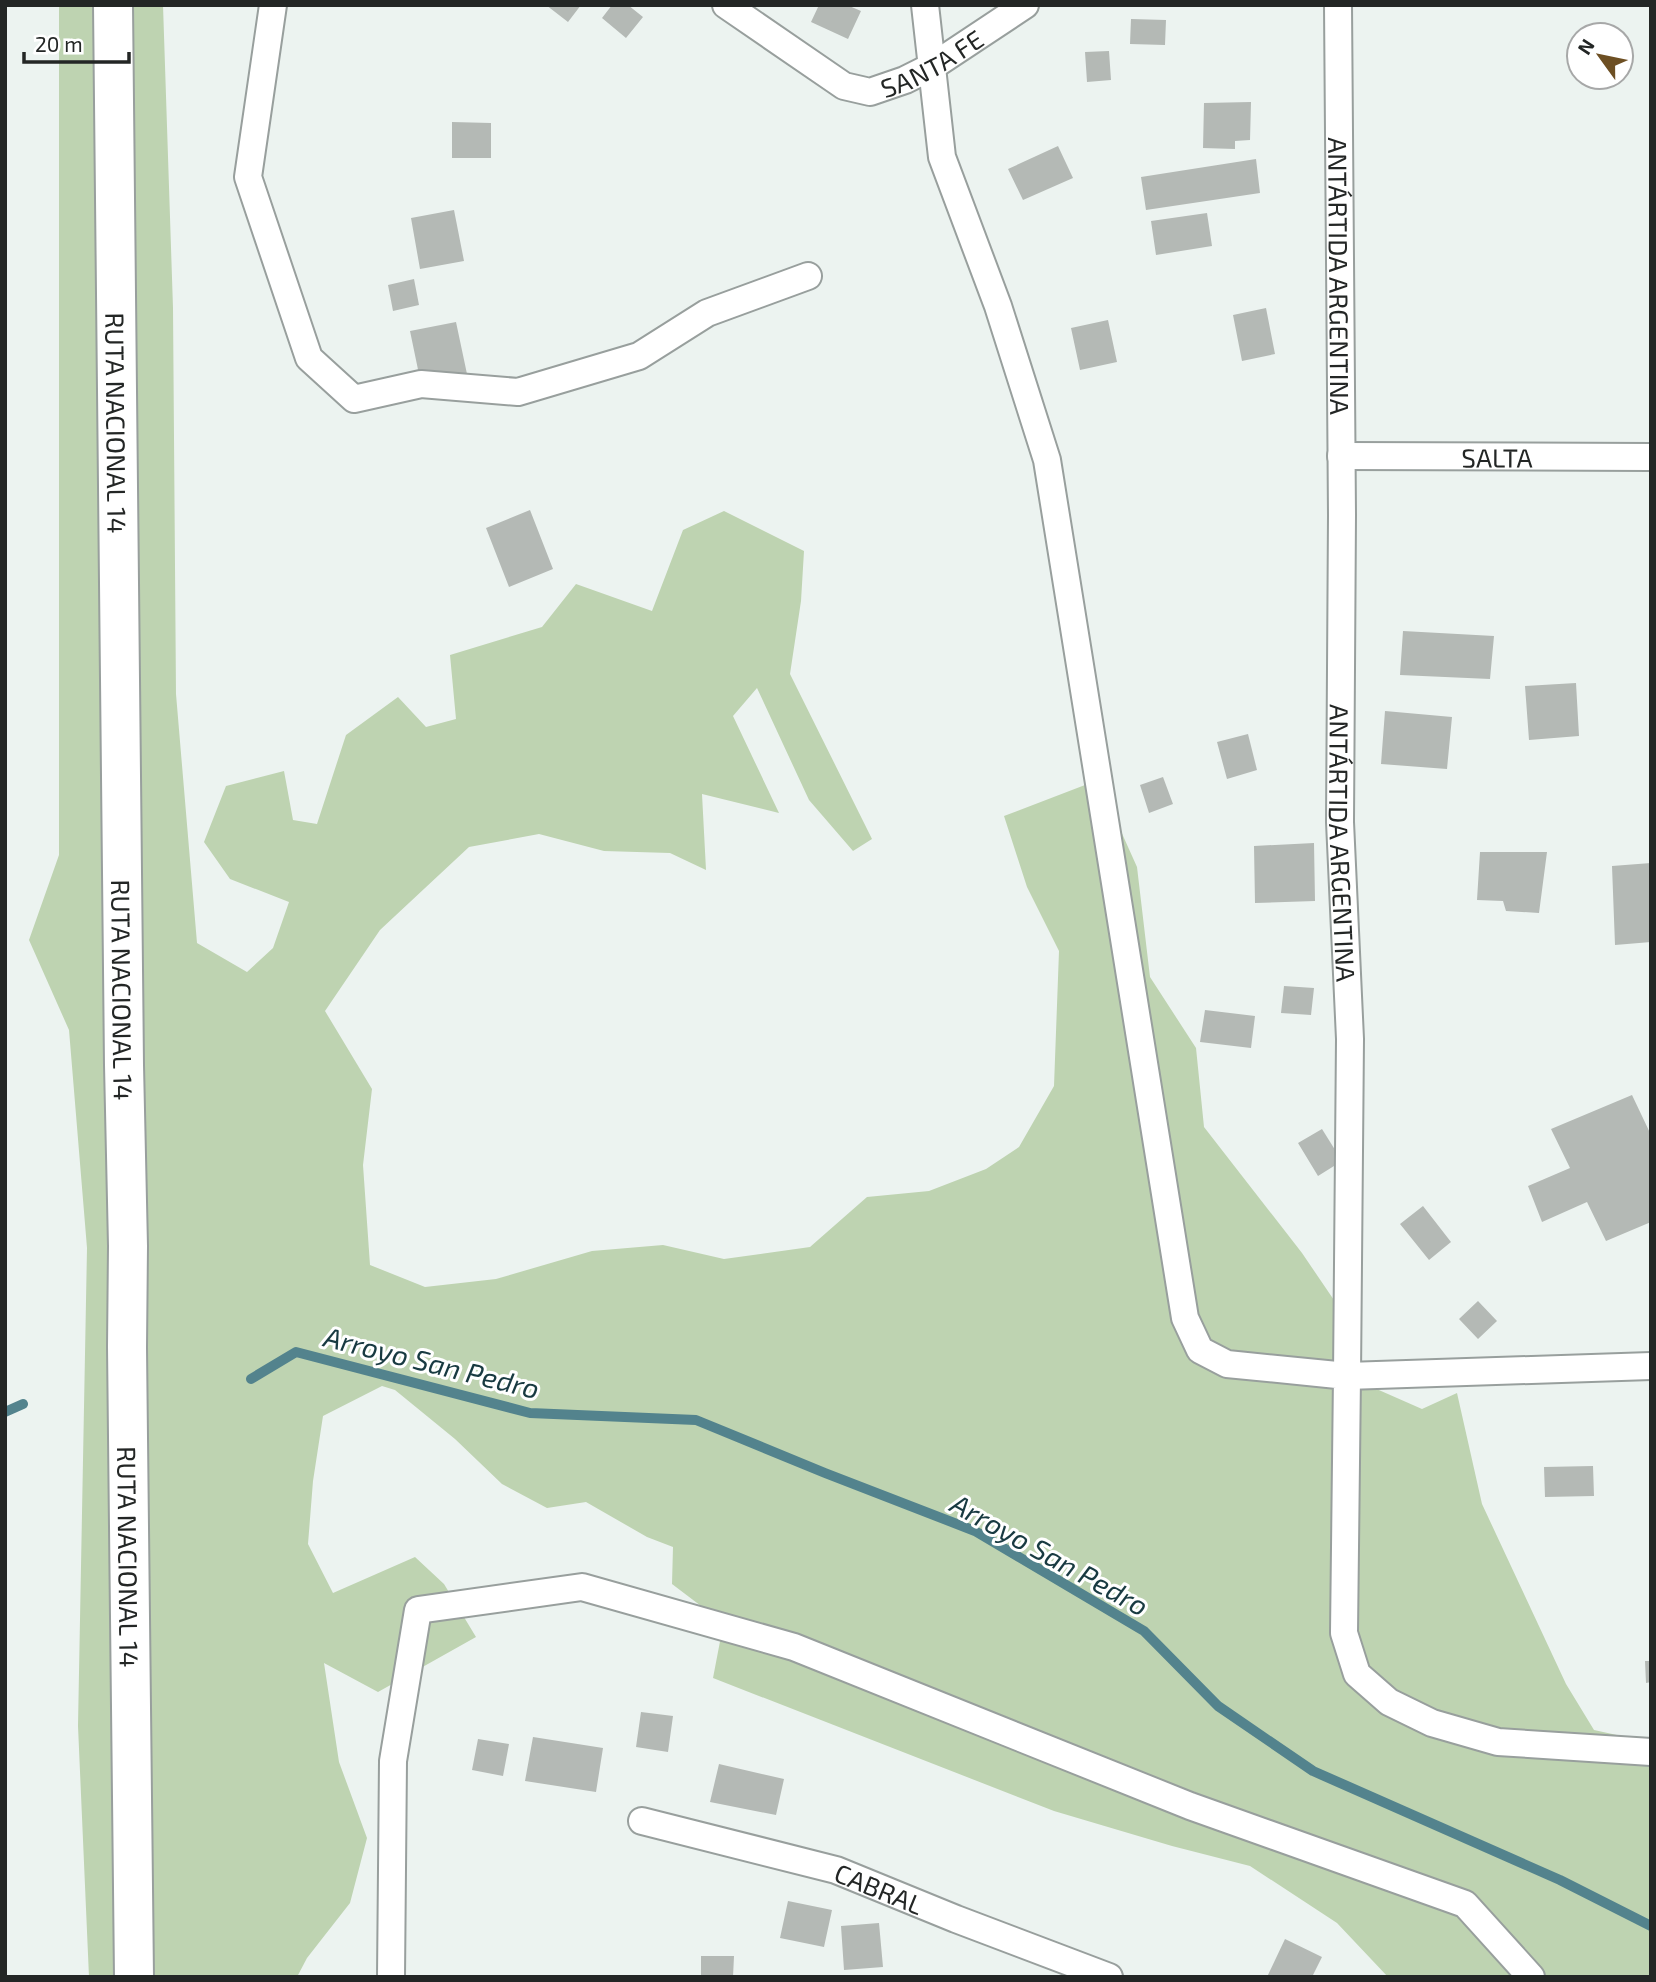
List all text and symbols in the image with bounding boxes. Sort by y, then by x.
scale bar [24,21,130,65]
north arrow [1565,21,1635,91]
street label: SANTA FE [876,22,988,103]
text: 20 m [35,31,83,56]
text: N [1572,34,1599,58]
street label: ANTÁRTIDA ARGENTINA [1324,137,1357,415]
street label: RUTA NACIONAL 14 [101,312,134,534]
street label: SALTA [1461,441,1533,472]
street label: ANTÁRTIDA ARGENTINA [1324,704,1363,982]
street label: RUTA NACIONAL 14 [107,879,140,1101]
water label: Arroyo San Pedro [320,1319,543,1405]
street label: RUTA NACIONAL 14 [113,1446,146,1668]
water label: Arroyo San Pedro [944,1485,1155,1622]
street label: CABRAL [831,1856,928,1920]

